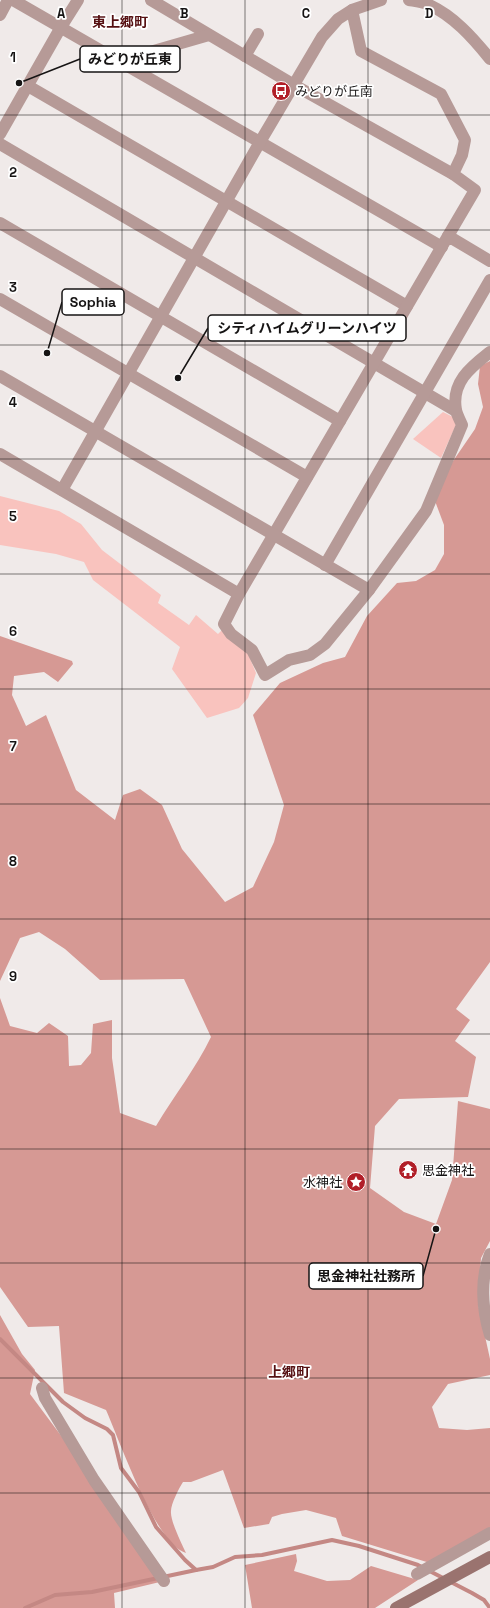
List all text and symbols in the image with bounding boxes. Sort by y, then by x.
text: A [57,5,66,22]
text: B [180,5,189,22]
text: C [302,5,310,22]
text: D [425,5,434,22]
district label: 東上郷町 [92,13,148,31]
callout: みどりが丘東 [80,46,180,72]
text: 1 [10,49,16,66]
text: みどりが丘東 [88,50,172,68]
bus stop icon: みどりが丘南 [270,80,292,102]
place label: みどりが丘南 [295,83,373,100]
text: 2 [9,164,17,181]
text: 3 [9,279,17,296]
callout: Sophia [62,289,124,315]
text: Sophia [70,293,116,311]
callout: シティハイムグリーンハイツ [208,315,406,341]
text: シティハイムグリーンハイツ [217,319,397,337]
text: 4 [9,394,17,411]
text: 5 [9,508,17,525]
text: 6 [9,623,17,640]
text: 7 [9,738,17,755]
text: 8 [9,853,17,870]
text: 9 [9,968,17,985]
temple icon: 思金神社 [397,1159,419,1181]
place label: 思金神社 [422,1162,474,1179]
place icon: 水神社 [345,1171,367,1193]
place label: 水神社 [303,1174,342,1191]
callout: 思金神社社務所 [309,1263,423,1289]
text: 思金神社社務所 [317,1267,415,1285]
district label: 上郷町 [268,1363,310,1381]

